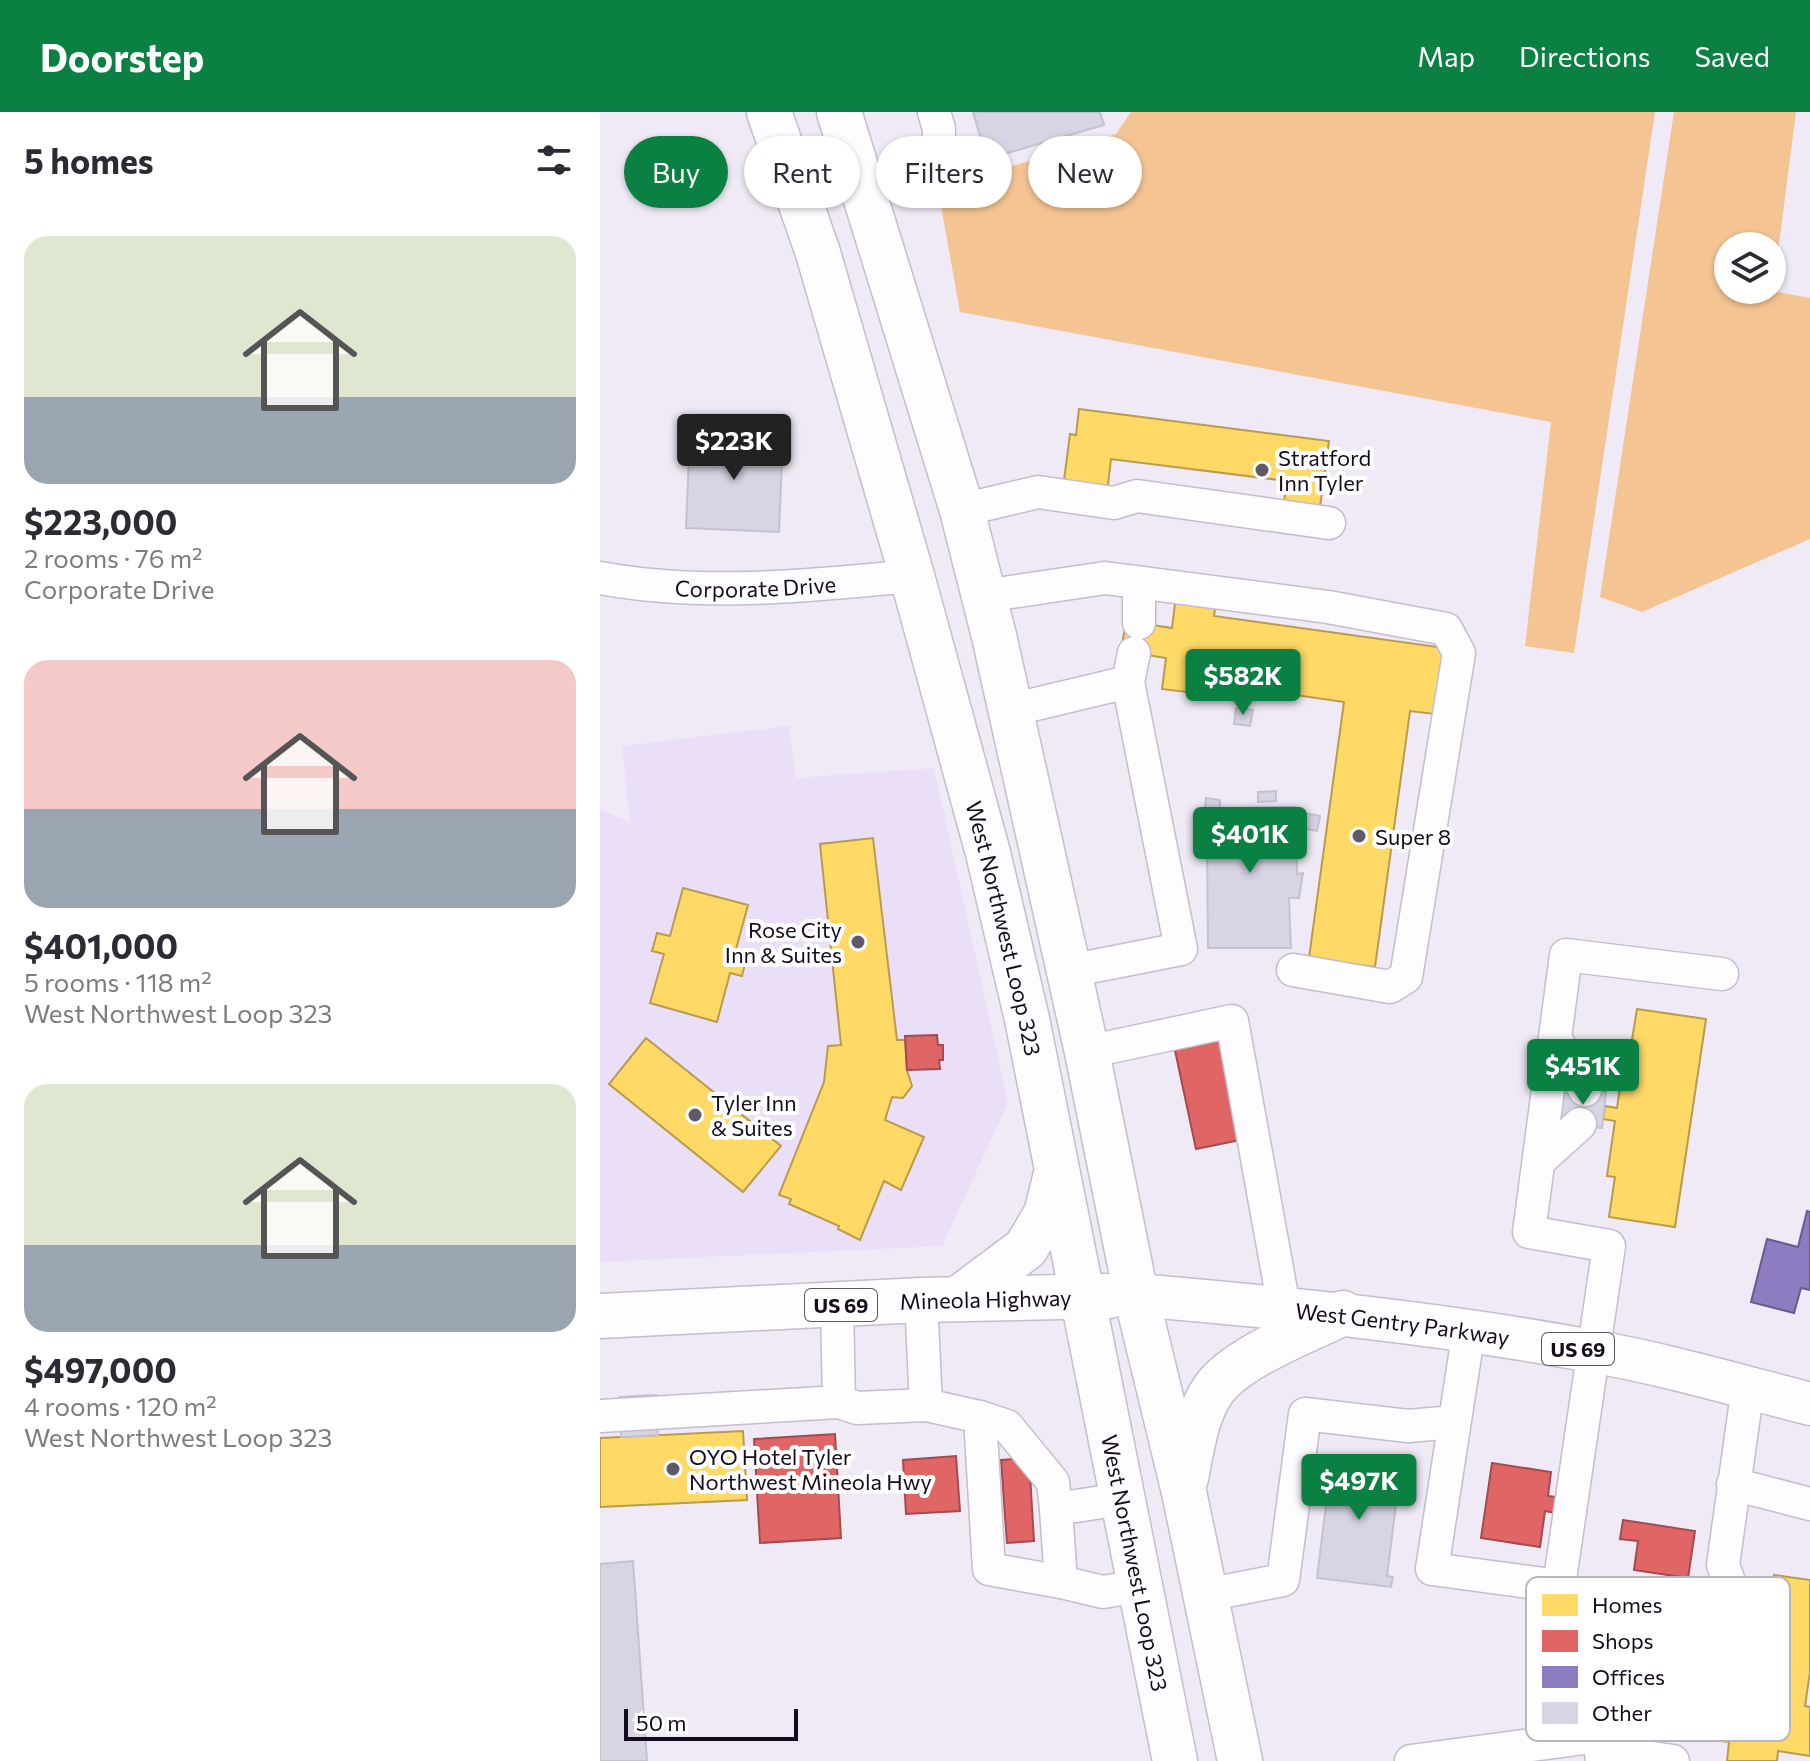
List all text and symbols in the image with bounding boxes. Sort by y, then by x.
text: Doorstep [40,33,204,80]
text: Map [1417,39,1475,73]
text: Directions [1519,39,1650,73]
text: Saved [1694,39,1770,73]
chip: Buy [624,136,728,208]
chip: Rent [744,136,860,208]
chip: Filters [876,136,1012,208]
chip: New [1028,136,1142,208]
icon: filters [532,138,576,182]
text: 5 homes [24,139,154,181]
map controls [1714,232,1786,304]
button: layers [1714,232,1786,304]
icon: home [228,288,372,432]
pin: $223K [678,414,790,482]
text: $223K [695,424,773,455]
place label: Stratford Inn Tyler [1278,444,1371,496]
marker: Stratford Inn Tyler [1253,461,1271,479]
text: $223,000 [24,500,177,542]
text: 2 rooms · 76 m² [24,542,203,573]
street label: Corporate Drive [674,570,837,602]
text: Corporate Drive [24,573,214,604]
pin: $582K [1187,649,1299,717]
text: $582K [1204,659,1282,690]
icon: home [228,712,372,856]
street label: West Northwest Loop 323 [961,798,1048,1058]
pin: $401K [1194,807,1306,875]
text: $401K [1211,817,1289,848]
place label: Super 8 [1375,823,1451,850]
marker: Super 8 [1350,827,1368,845]
place label: Rose City Inn & Suites [725,916,842,968]
text: $401,000 [24,924,178,966]
marker: Rose City Inn & Suites [849,933,867,951]
text: 5 rooms · 118 m² [24,966,212,997]
text: West Northwest Loop 323 [24,997,332,1028]
pin: $451K [1527,1039,1639,1107]
text: $451K [1545,1049,1621,1080]
place label: Tyler Inn & Suites [711,1089,797,1141]
marker: Tyler Inn & Suites [686,1106,704,1124]
icon: home [228,1136,372,1280]
street label: Mineola Highway [899,1283,1072,1315]
road number: US 69 [805,1289,877,1321]
street label: West Gentry Parkway [1294,1296,1511,1350]
road number: US 69 [1542,1333,1614,1365]
text: $497,000 [24,1348,177,1390]
text: 4 rooms · 120 m² [24,1390,217,1421]
text: West Northwest Loop 323 [24,1421,332,1452]
street label: West Northwest Loop 323 [1097,1432,1174,1694]
place label: OYO Hotel Tyler Northwest Mineola Hwy [689,1443,932,1495]
pin: $497K [1303,1454,1415,1522]
marker: OYO Hotel Tyler Northwest Mineola Hwy [664,1460,682,1478]
text: $497K [1319,1464,1399,1495]
legend [1526,1577,1790,1741]
text: Homes [1592,1591,1662,1618]
text: Shops [1592,1627,1653,1654]
text: Offices [1592,1663,1665,1690]
text: Other [1592,1699,1652,1726]
scale bar [624,1705,798,1741]
text: 50 m [636,1709,686,1736]

